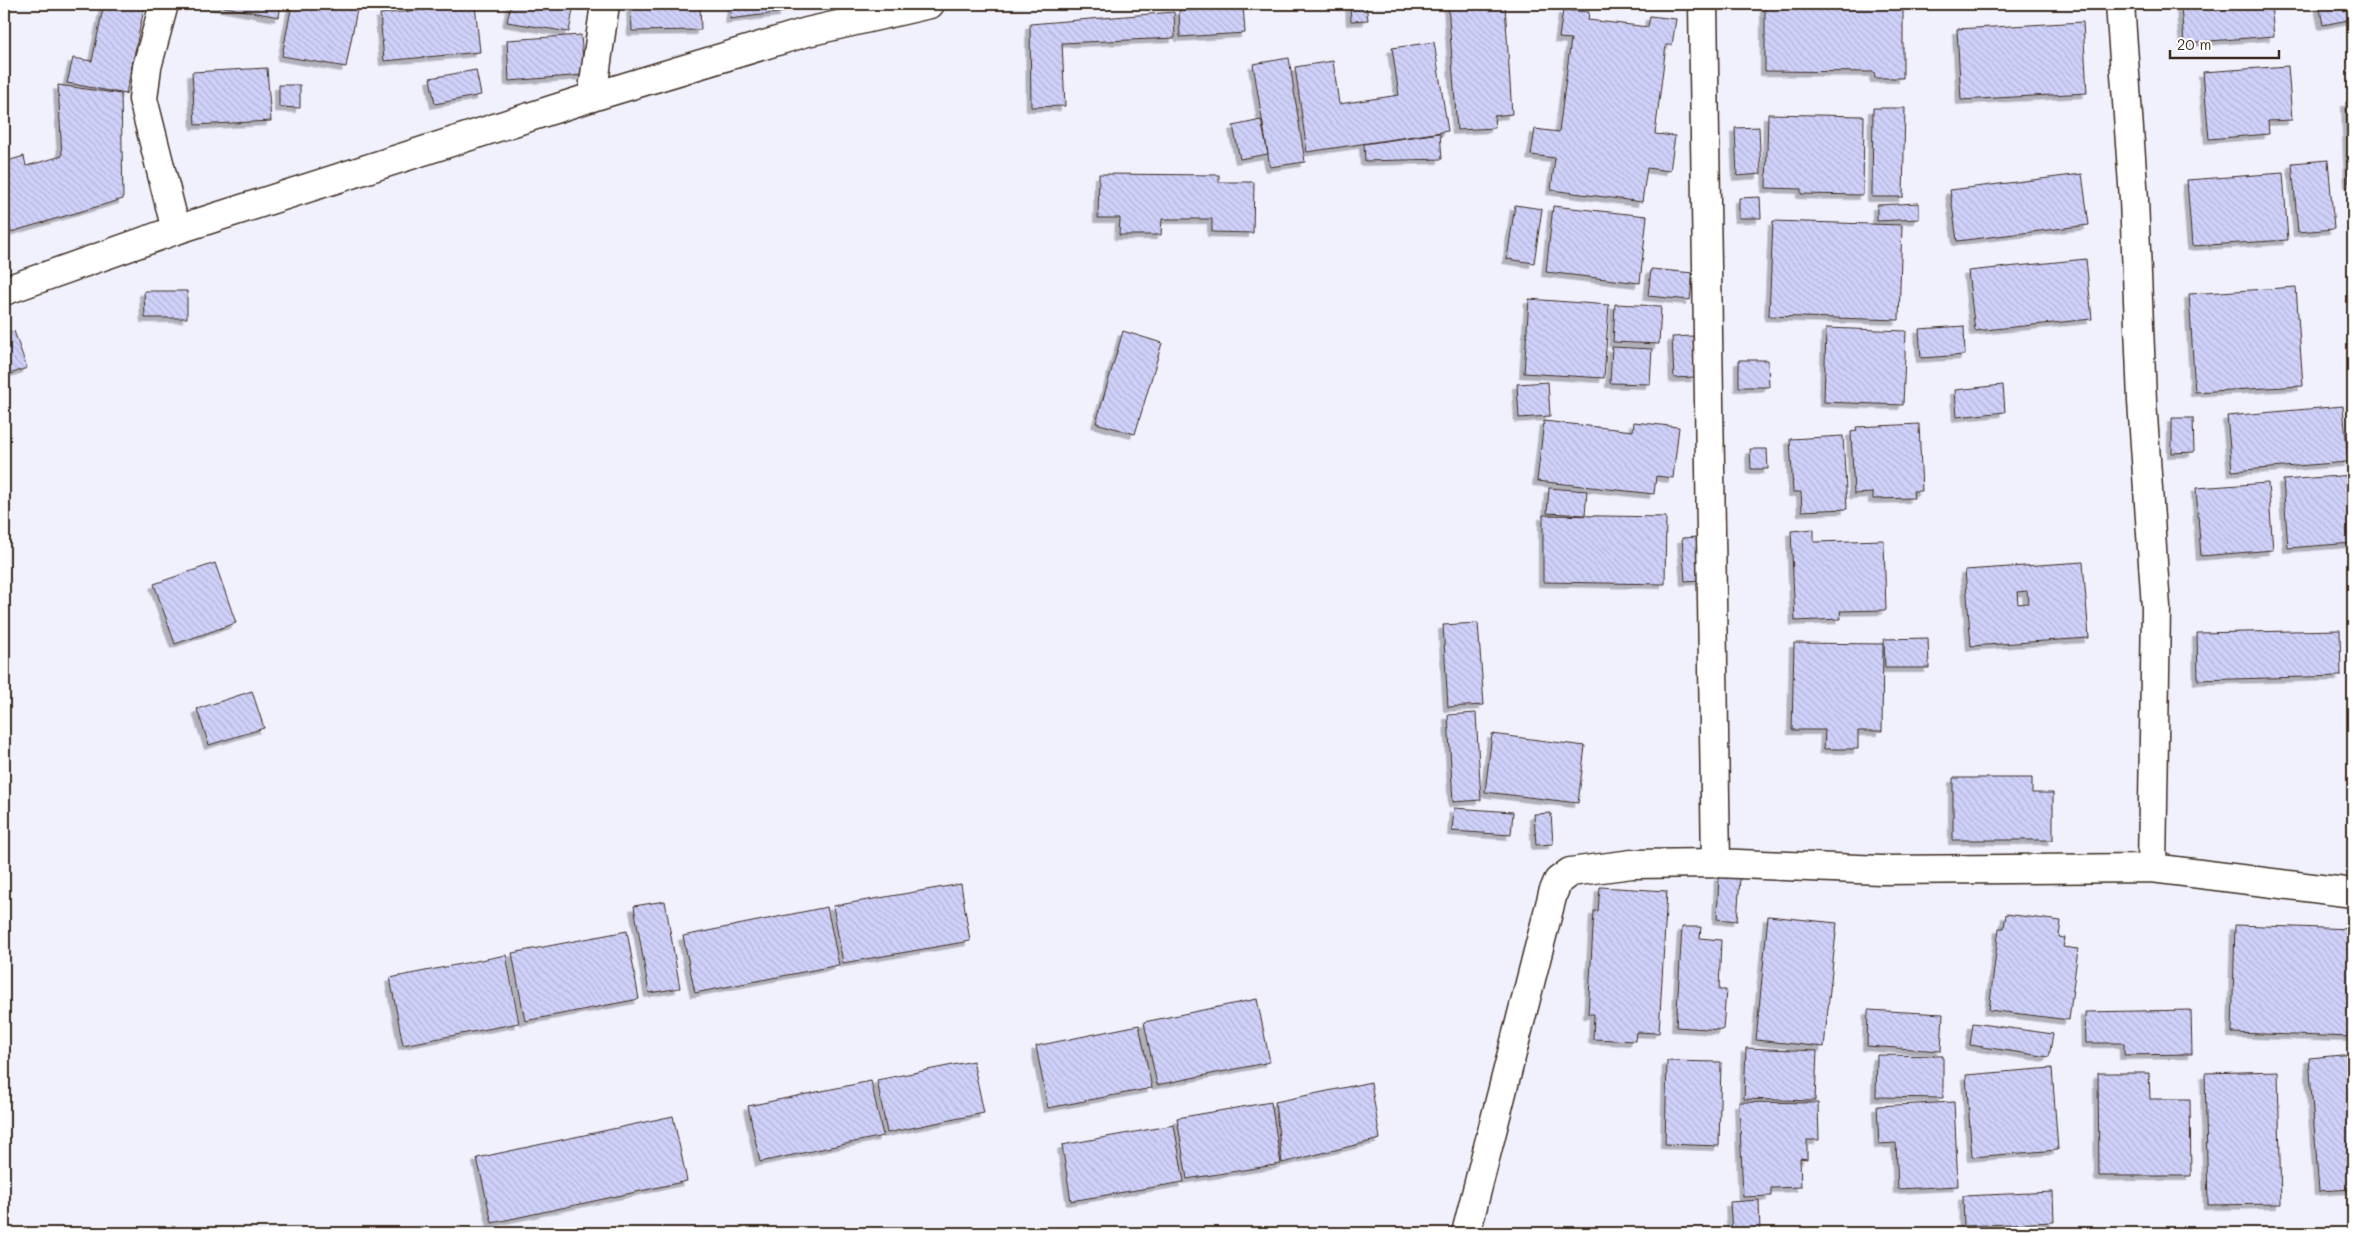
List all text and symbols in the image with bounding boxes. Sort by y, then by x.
scale bar [2170,28,2278,60]
text: 20 m [2177,34,2211,54]

